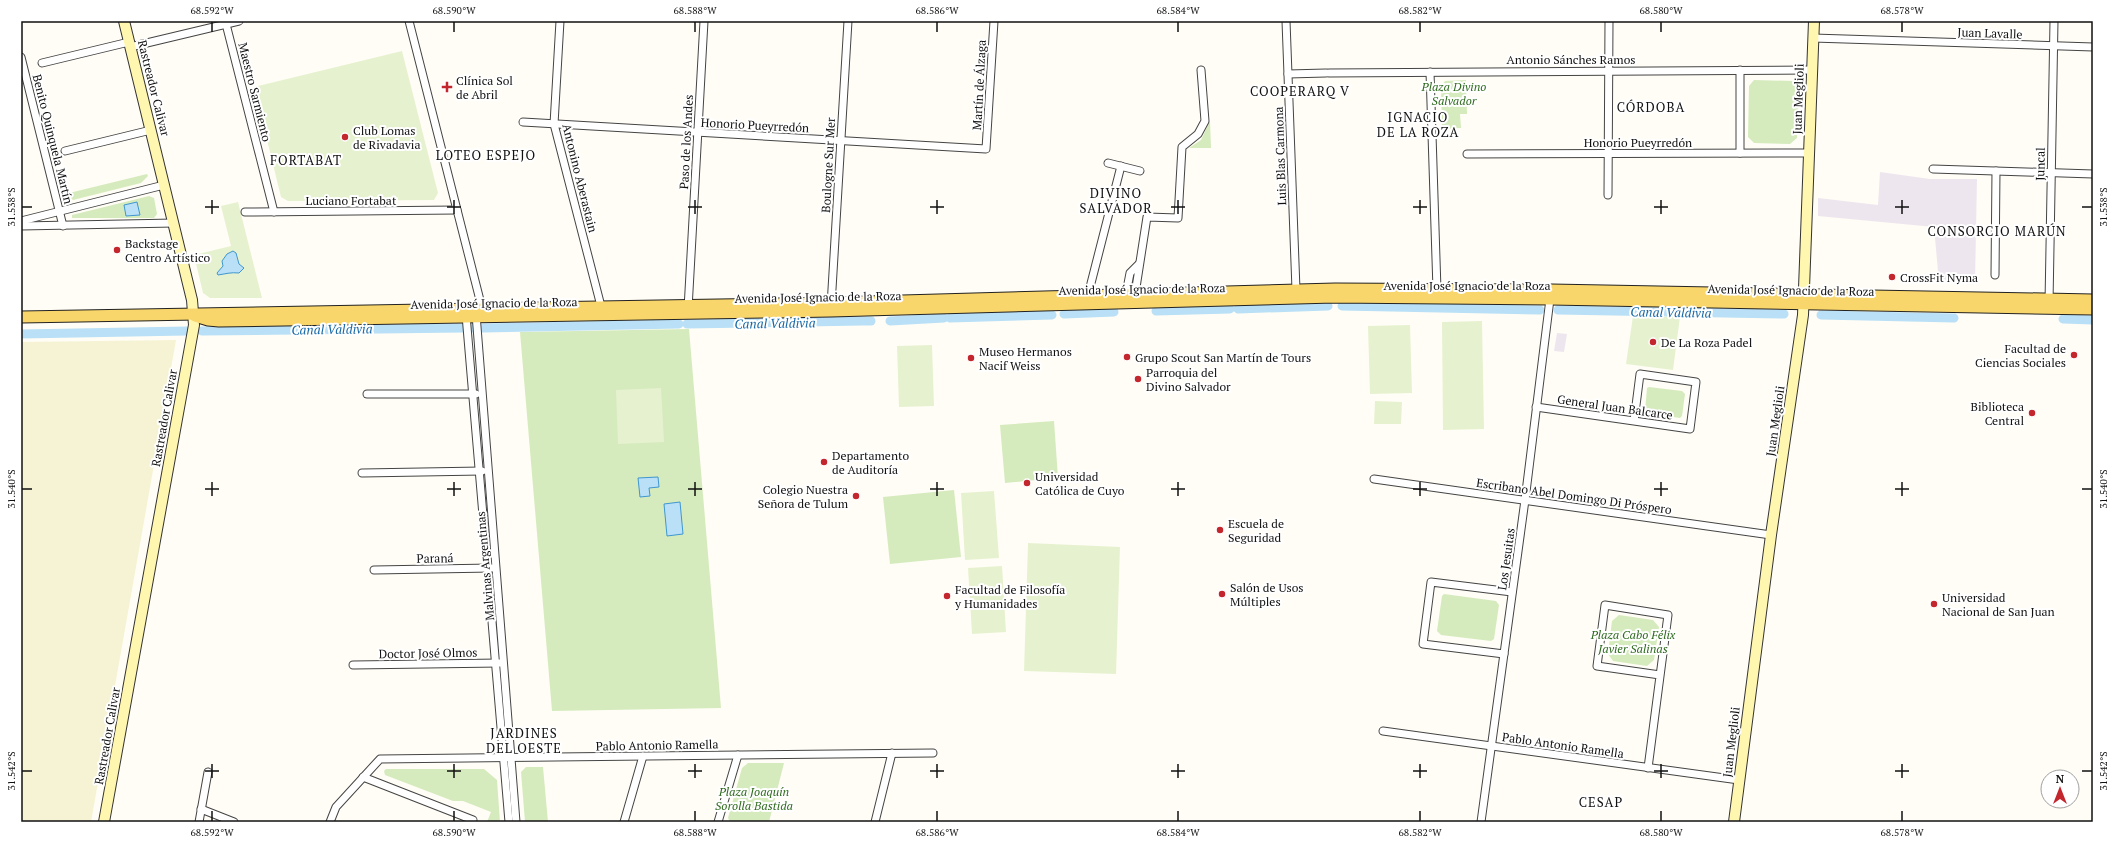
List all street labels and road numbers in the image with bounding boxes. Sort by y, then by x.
street label: Juan Lavalle [1957,24,2023,42]
street label: Rastreador Calivar [135,38,173,138]
street label: Martín de Álzaga [969,39,989,131]
street label: Maestro Sarmiento [235,41,275,143]
street label: Antonio Sánches Ramos [1506,52,1636,67]
street label: Juan Meglioli [1789,63,1807,135]
street label: Benito Quinquela Martín [30,73,76,205]
street label: Paso de los Andes [676,94,696,190]
street label: Luis Blas Carmona [1271,106,1289,206]
street label: Honorio Pueyrredón [700,115,810,135]
street label: Boulogne Sur Mer [818,117,838,213]
street label: Antonino Aberastain [559,122,601,234]
street label: Honorio Pueyrredón [1584,135,1692,150]
street label: Juncal [2032,147,2048,181]
street label: Luciano Fortabat [306,193,397,208]
street label: Avenida José Ignacio de la Roza [1384,278,1551,293]
street label: Avenida José Ignacio de la Roza [1058,280,1226,298]
street label: Avenida José Ignacio de la Roza [1707,281,1875,299]
street label: Avenida José Ignacio de la Roza [734,288,902,306]
street label: Avenida José Ignacio de la Roza [410,294,578,312]
street label: Rastreador Calivar [148,368,180,468]
street label: Juan Meglioli [1763,384,1787,457]
street label: General Juan Balcarce [1556,391,1674,423]
street label: Escribano Abel Domingo Di Próspero [1475,475,1673,517]
street label: Malvinas Argentinas [473,511,497,621]
street label: Los Jesuitas [1494,527,1518,591]
street label: Paraná [416,550,454,566]
street label: Doctor José Olmos [378,645,478,661]
street label: Rastreador Calivar [91,686,123,786]
street label: Juan Meglioli [1719,706,1743,778]
street label: Pablo Antonio Ramella [1501,729,1625,761]
street label: Pablo Antonio Ramella [595,736,719,754]

